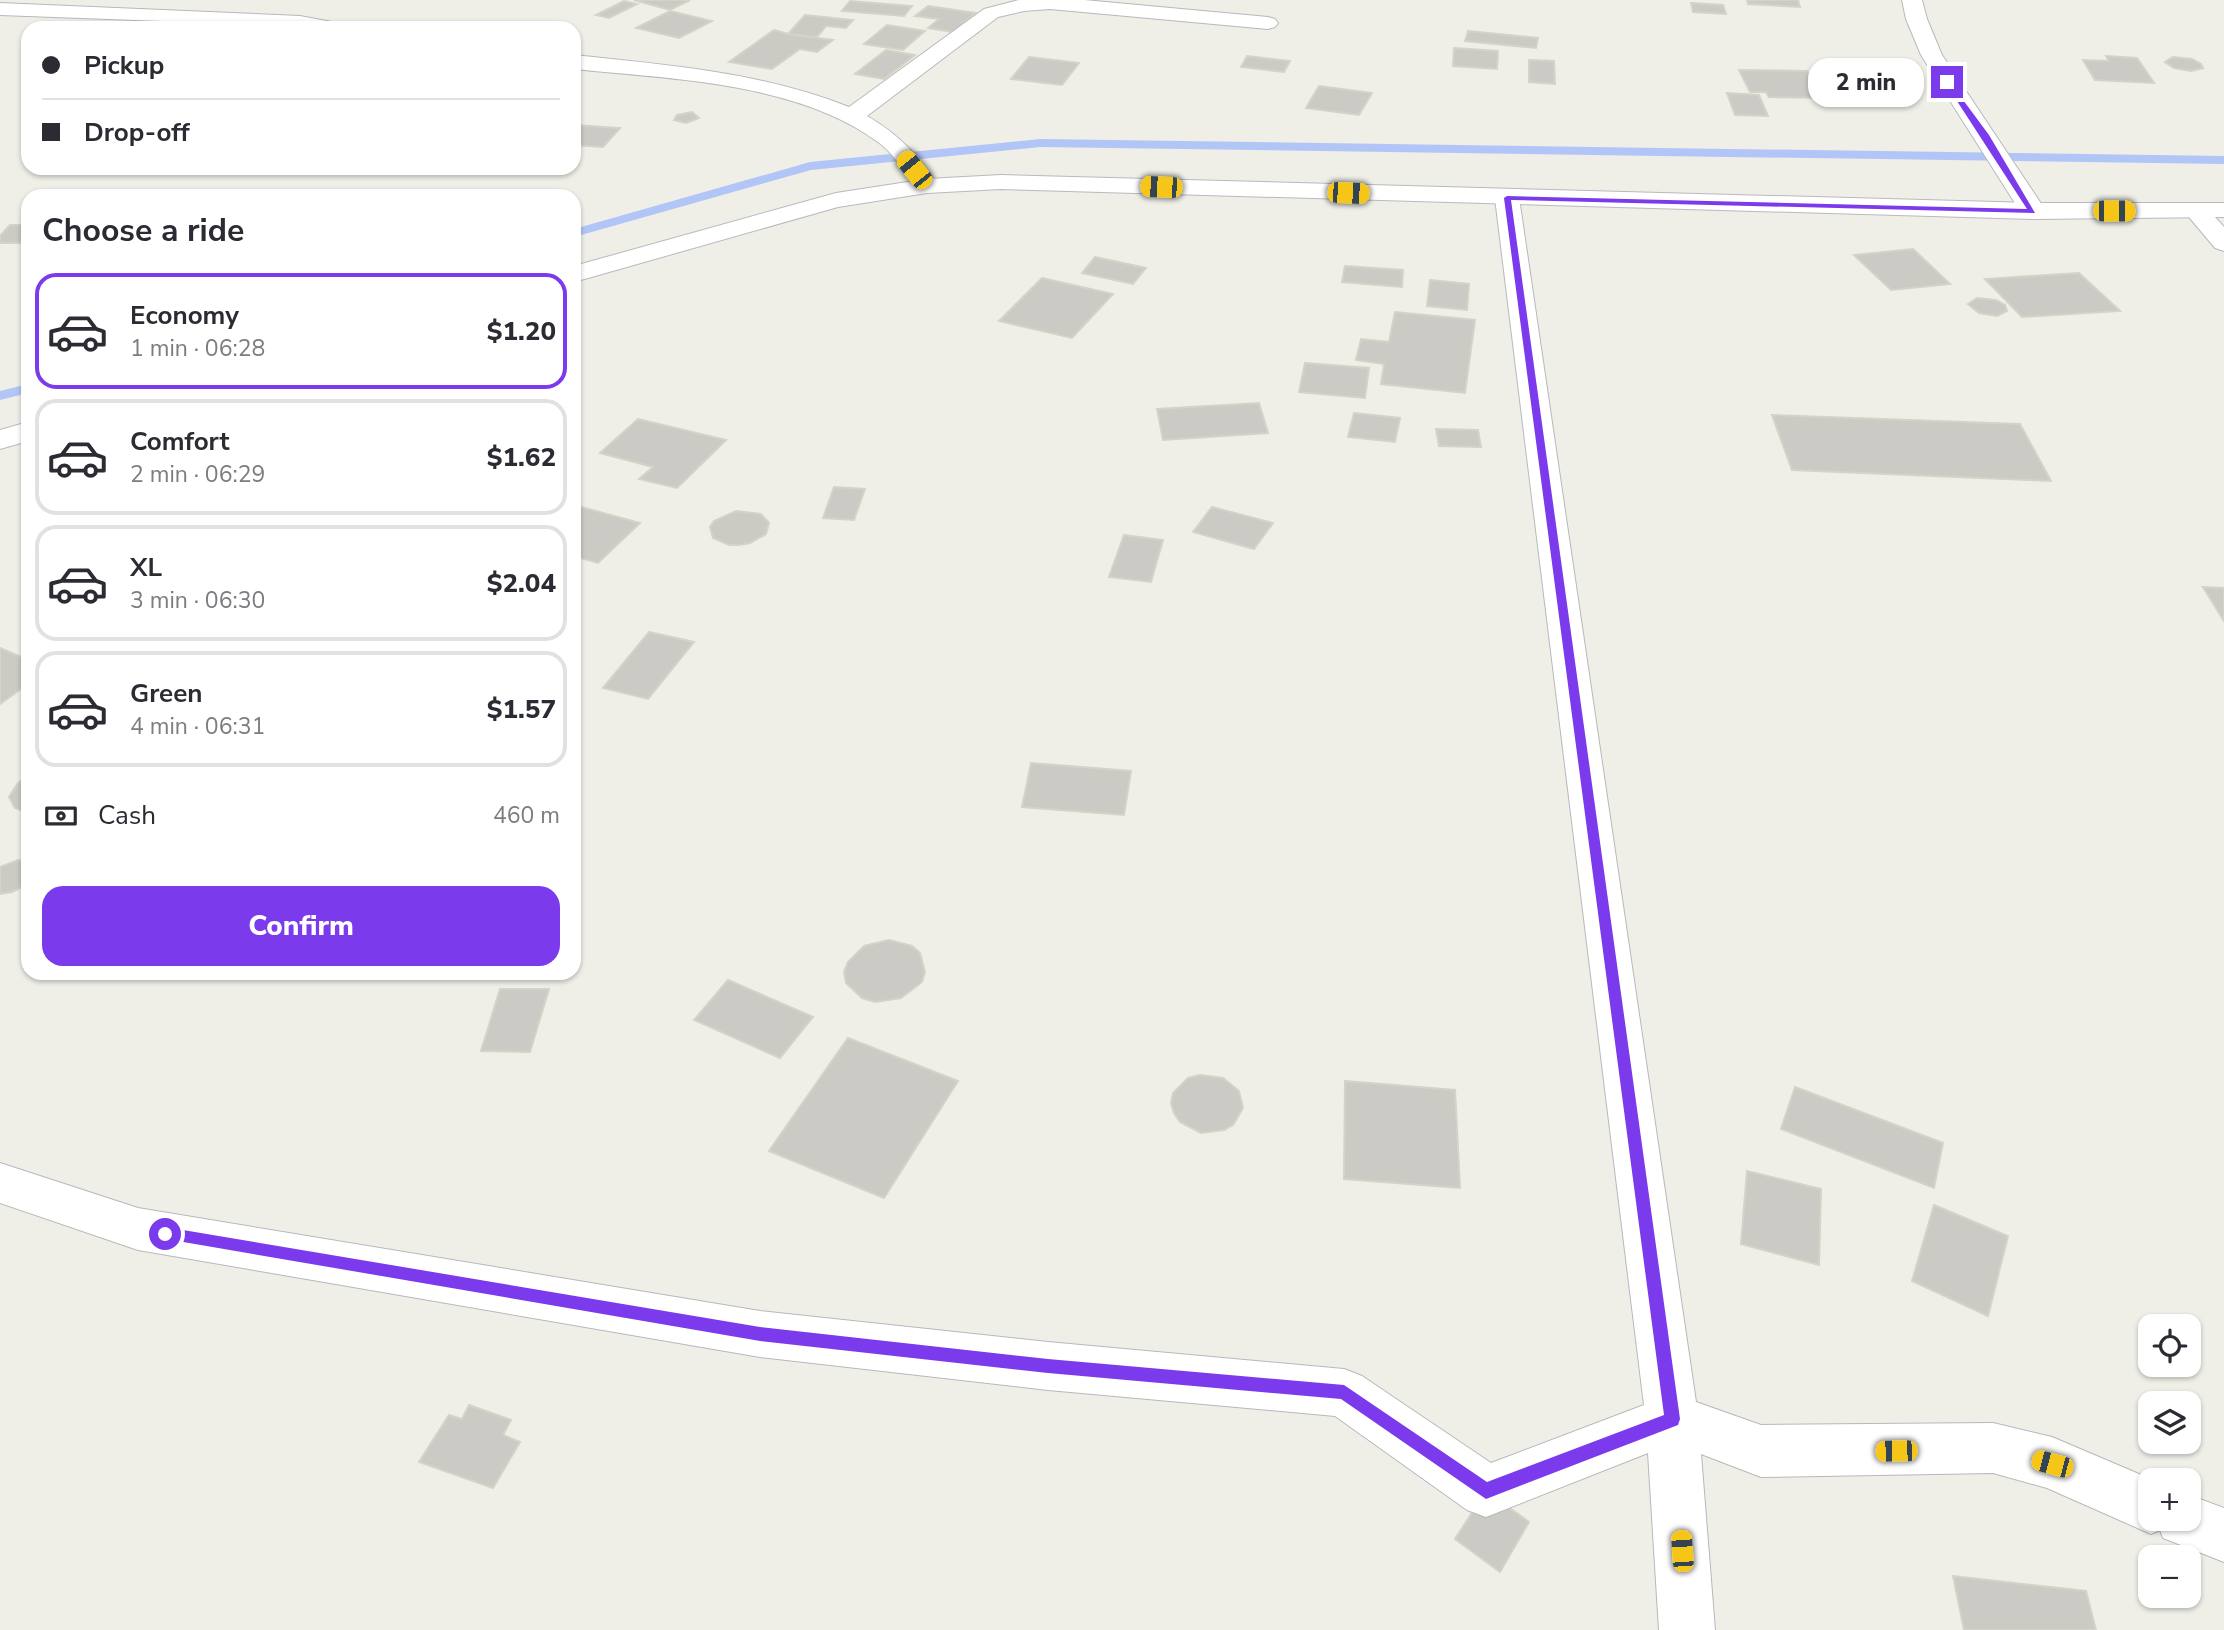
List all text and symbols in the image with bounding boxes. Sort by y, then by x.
text: Pickup [84,48,164,83]
callout: 2 min [1807,57,1923,106]
route end [1931,66,1963,98]
text: 2 min [1836,67,1896,98]
text: Drop-off [84,115,190,150]
car [893,147,936,193]
car [1140,176,1183,198]
car [1327,182,1370,204]
car [2094,201,2136,222]
text: Choose a ride [42,209,244,252]
text: Economy [130,298,239,333]
icon: car [46,300,109,363]
text: $1.20 [487,314,556,349]
text: 1 min · 06:28 [130,333,265,364]
text: Comfort [130,424,230,459]
icon: car [46,426,109,489]
text: $1.62 [487,440,556,475]
text: 2 min · 06:29 [130,459,265,490]
text: XL [130,550,162,585]
icon: car [46,552,109,615]
text: $2.04 [487,566,556,601]
text: 3 min · 06:30 [130,585,265,616]
text: Green [130,676,203,711]
icon: car [46,678,109,741]
text: $1.57 [487,692,556,727]
text: 4 min · 06:31 [130,711,265,742]
icon: cash [42,797,80,835]
text: Cash [98,798,156,833]
text: 460 m [493,800,560,831]
button: Confirm [42,886,560,966]
route start [149,1218,181,1250]
map controls [2138,1314,2201,1608]
button: locate [2138,1314,2201,1377]
button: layers [2138,1391,2201,1454]
car [1875,1440,1918,1462]
car [2029,1448,2076,1480]
button: + [2138,1468,2201,1531]
car [1671,1529,1694,1573]
button: − [2138,1545,2201,1608]

